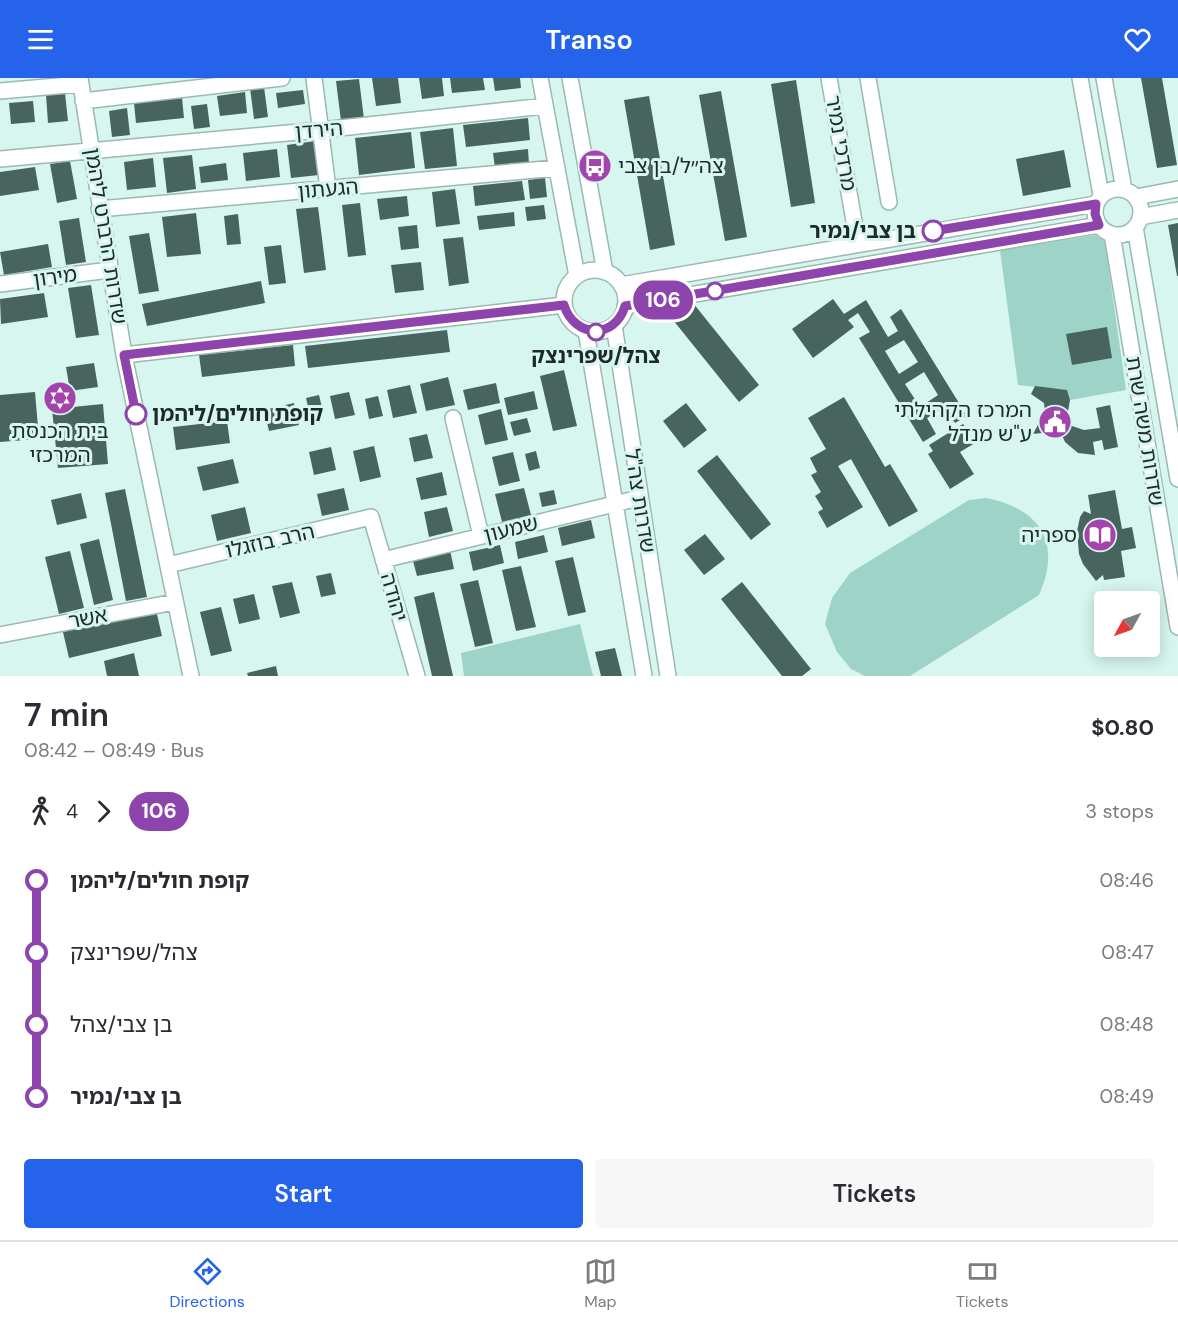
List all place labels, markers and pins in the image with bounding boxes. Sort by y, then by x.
bus stop icon: צה״ל/בן צבי [577,148,613,184]
place label: צה״ל/בן צבי [618,152,724,180]
place label: בן צבי/נמיר [809,217,916,245]
marker: בן צבי/נמיר [922,220,944,242]
unlabelled marker [706,282,724,300]
marker: צהל/שפרינצק [587,323,605,341]
place label: צהל/שפרינצק [531,342,661,370]
synagogue icon: בית הכנסת המרכזי [42,380,78,416]
place label: המרכז הקהילתי ע"ש מנדל [894,396,1032,448]
place label: קופת חולים/ליהמן [152,400,323,428]
marker: קופת חולים/ליהמן [125,403,147,425]
public building icon: המרכז הקהילתי ע"ש מנדל [1037,404,1073,440]
place label: בית הכנסת המרכזי [11,417,109,469]
library icon: ספריה [1082,517,1118,553]
place label: ספריה [1021,521,1077,549]

